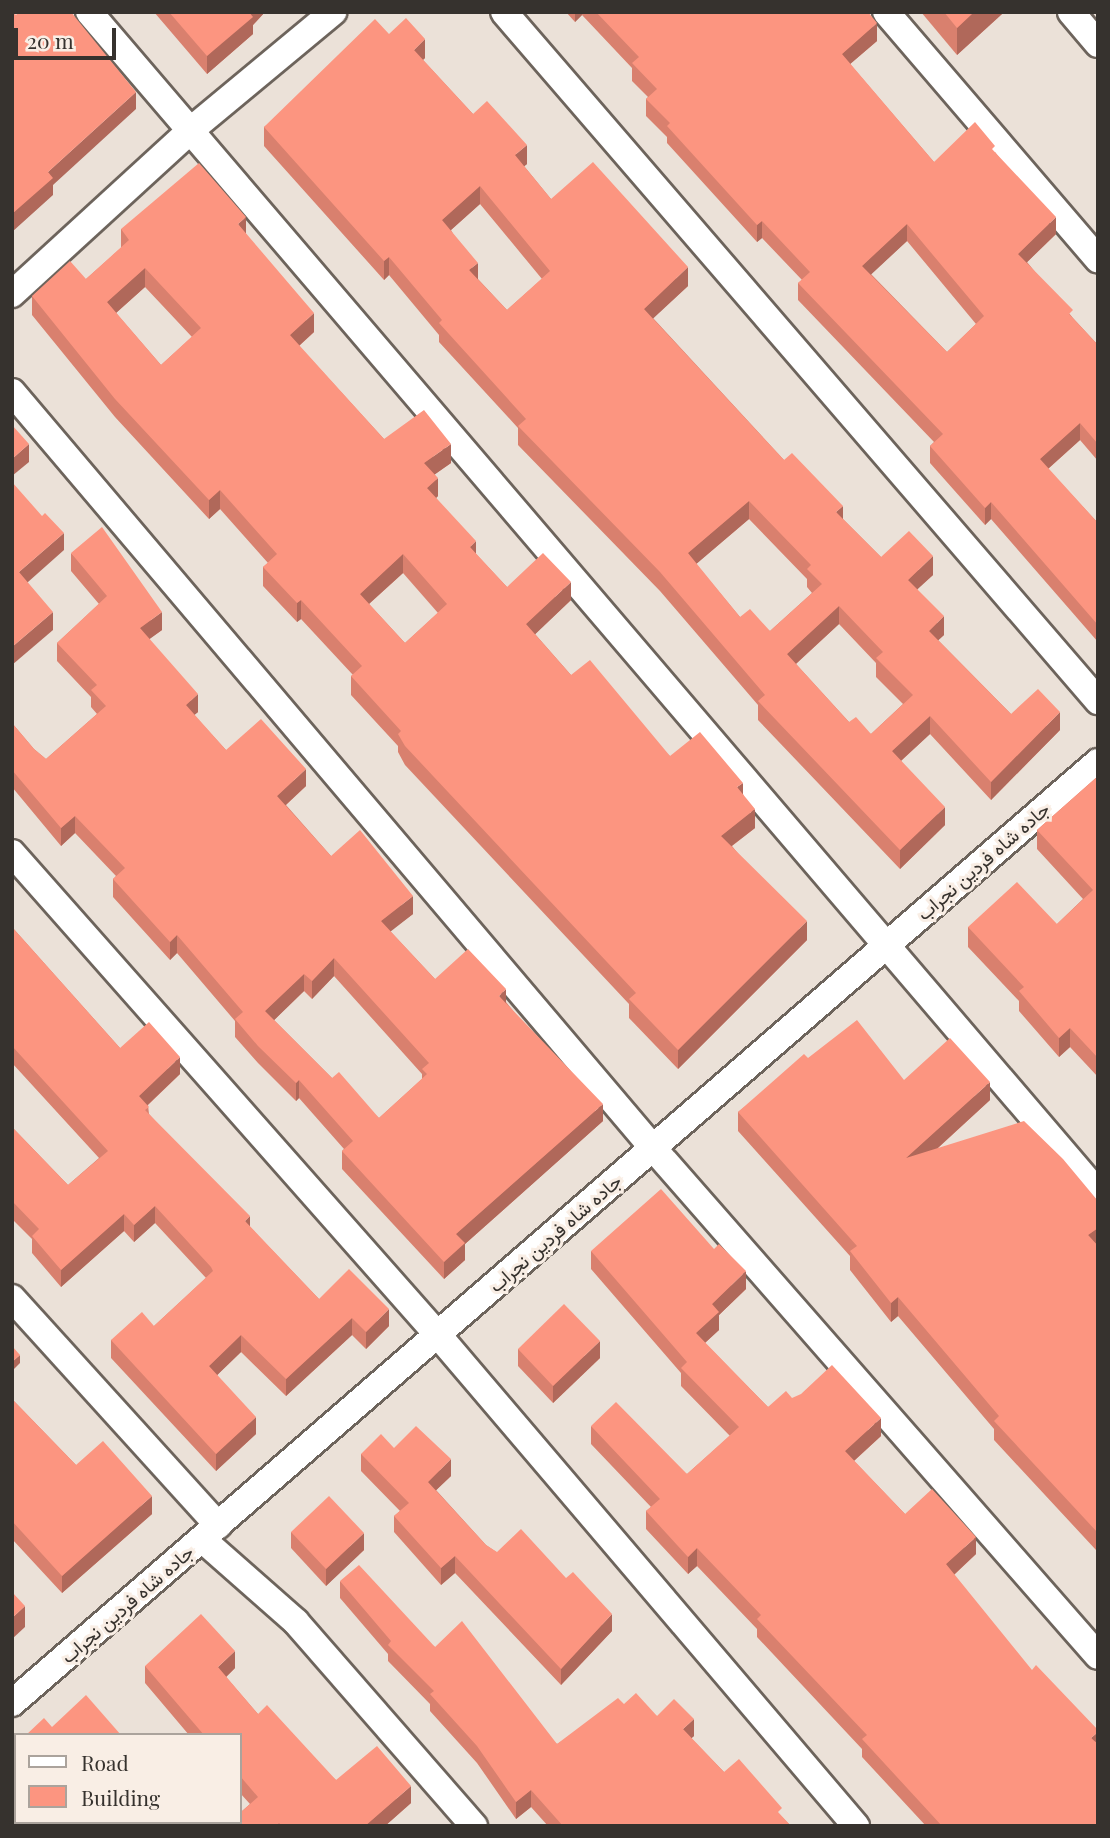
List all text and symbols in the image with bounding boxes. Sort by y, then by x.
scale bar [18,14,119,58]
text: 20 m [27,26,74,54]
street label: جاده شاه فردین نجراب [912,797,1054,925]
street label: جاده شاه فردین نجراب [484,1169,626,1297]
street label: جاده شاه فردین نجراب [56,1540,198,1668]
legend [14,1733,242,1824]
text: Road [81,1748,129,1776]
text: Building [81,1783,160,1811]

